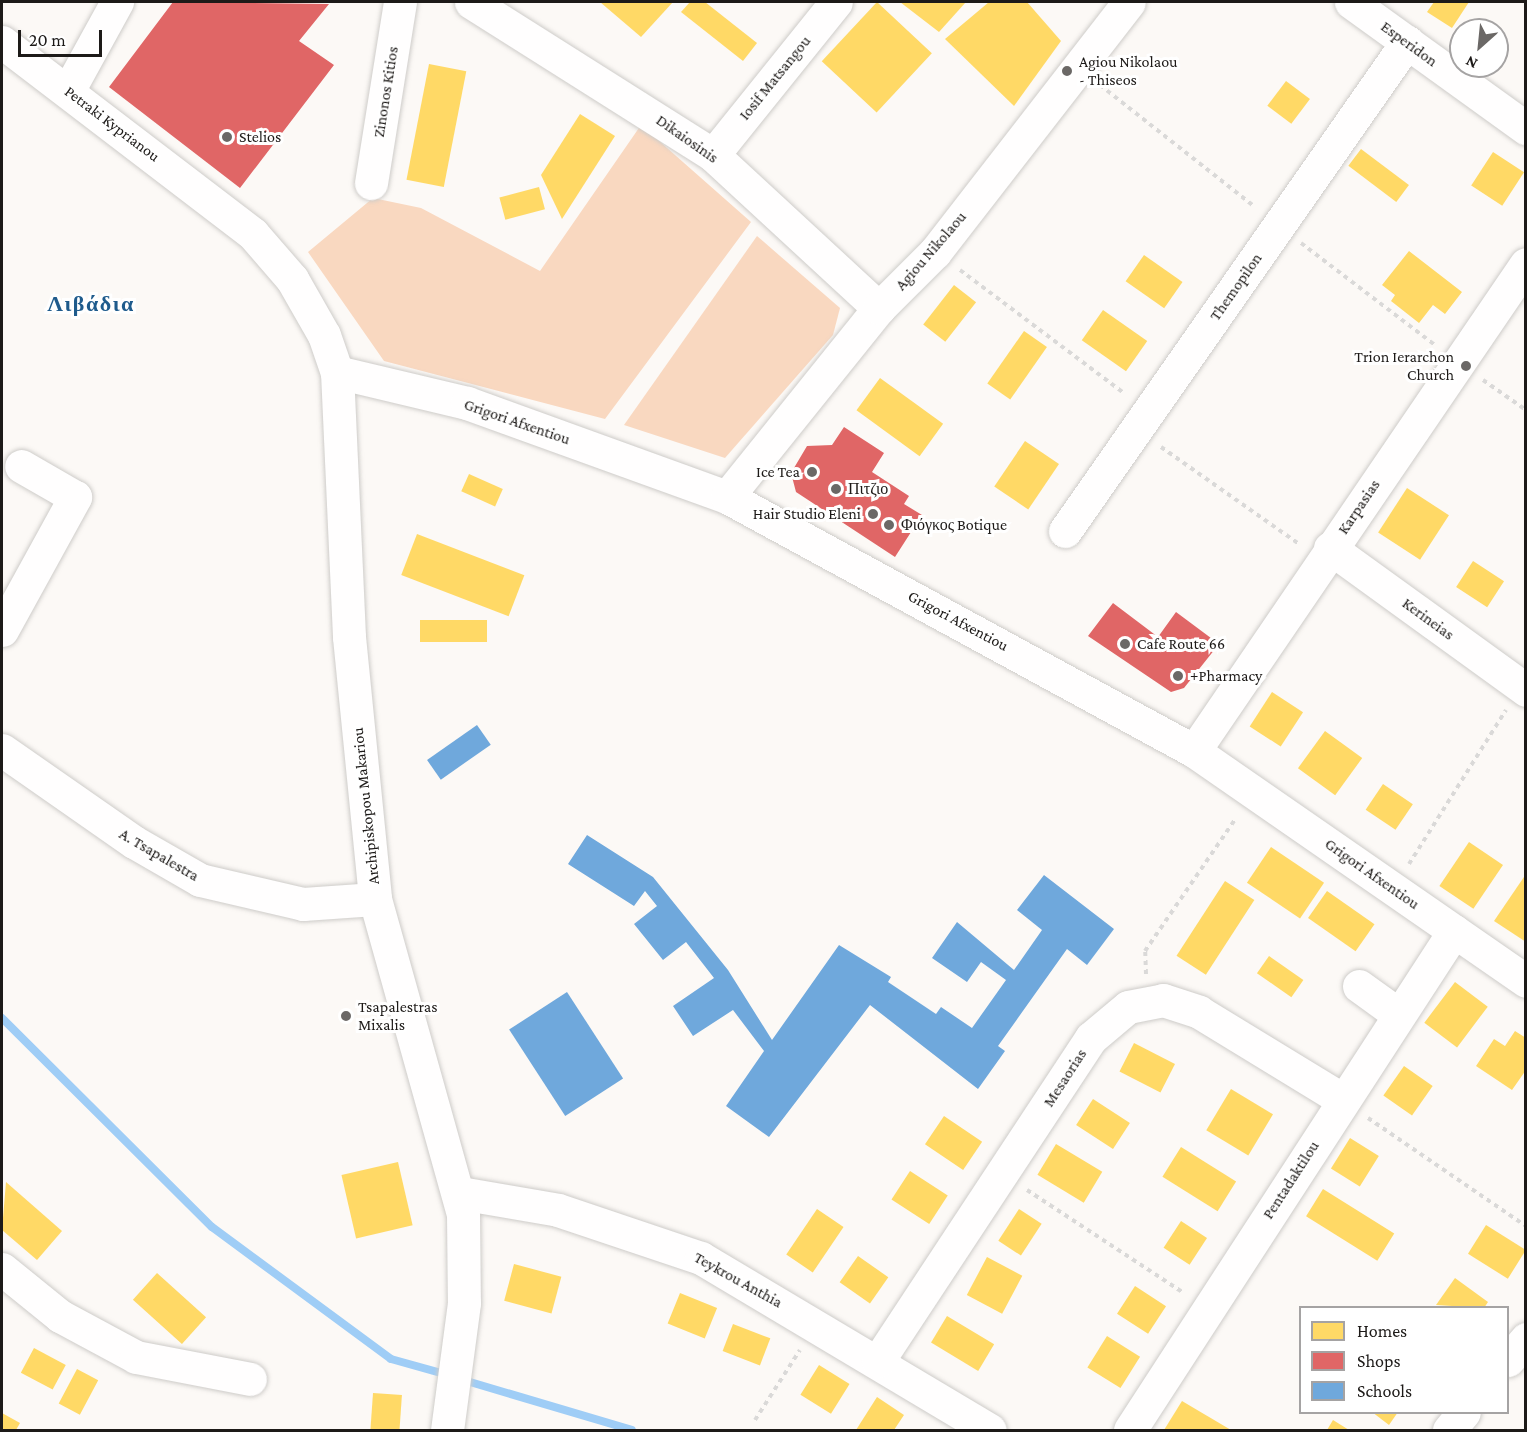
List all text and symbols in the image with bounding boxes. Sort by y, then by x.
street label: Esperidon [1377,17,1441,71]
scale bar [21,18,105,56]
north arrow [1449,18,1509,78]
text: 20 m [29,30,66,50]
street label: Iosif Matsangou [735,32,815,124]
street label: Zinonos Kitios [369,45,403,139]
place label: Agiou Nikolaou - Thiseos [1079,52,1178,90]
text: N [1463,53,1480,73]
marker: Agiou Nikolaou - Thiseos [1060,64,1074,78]
street label: Petraki Kyprianou [61,82,163,166]
street label: Dikaiosinis [652,111,722,167]
place label: Stelios [239,127,281,147]
marker: Stelios [220,130,234,144]
street label: Agiou Nikolaou [891,208,971,294]
street label: Themopilon [1206,249,1266,325]
district label: Λιβάδια [47,291,135,317]
place label: Trion Ierarchon Church [1354,347,1454,385]
marker: Trion Ierarchon Church [1459,359,1473,373]
street label: Grigori Afxentiou [461,395,573,449]
place label: Ice Tea [756,462,800,482]
marker: Ice Tea [805,465,819,479]
street label: Karpasias [1334,476,1384,538]
place label: Πιτζιο [848,479,888,499]
marker: Πιτζιο [829,482,843,496]
place label: Hair Studio Eleni [753,504,861,524]
marker: Hair Studio Eleni [866,507,880,521]
place label: Φιόγκος Botique [901,515,1007,535]
marker: Φιόγκος Botique [882,518,896,532]
street label: Grigori Afxentiou [904,586,1012,656]
street label: Kerineias [1398,594,1458,644]
place label: Cafe Route 66 [1137,634,1225,654]
marker: Cafe Route 66 [1118,637,1132,651]
place label: +Pharmacy [1190,666,1262,686]
marker: +Pharmacy [1171,669,1185,683]
street label: Archipiskopou Makariou [348,726,384,886]
street label: A. Tsapalestra [116,824,202,886]
street label: Grigori Afxentiou [1321,834,1423,914]
place label: Tsapalestras Mixalis [358,997,437,1035]
marker: Tsapalestras Mixalis [339,1009,353,1023]
street label: Mesaorias [1039,1045,1091,1111]
street label: Pentadaktilou [1259,1137,1323,1223]
street label: Teykrou Anthia [690,1248,786,1312]
legend [1299,1306,1509,1414]
text: Homes [1357,1321,1407,1341]
text: Shops [1357,1351,1401,1371]
text: Schools [1357,1381,1412,1401]

